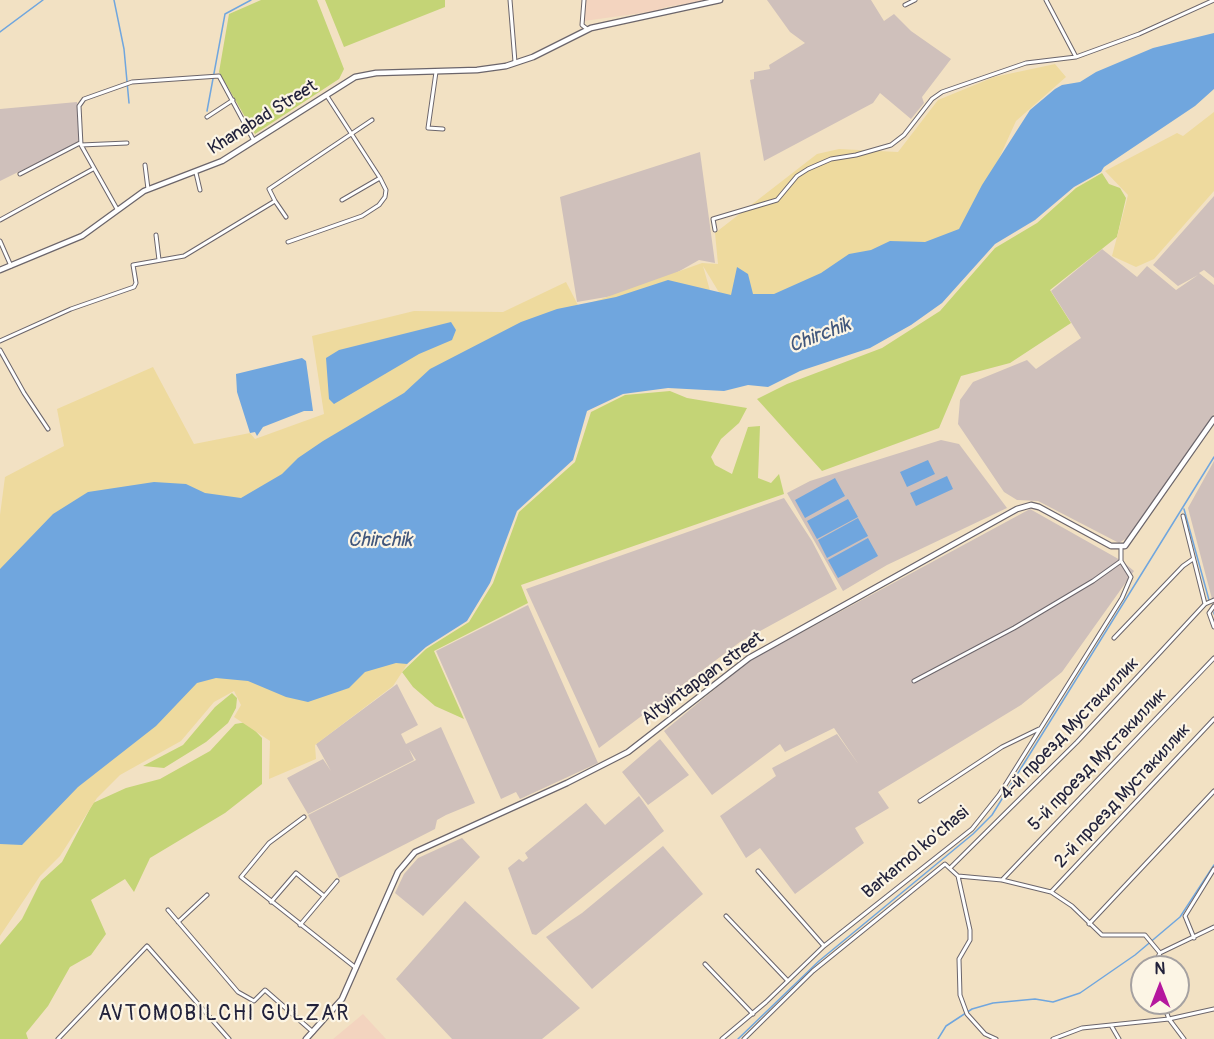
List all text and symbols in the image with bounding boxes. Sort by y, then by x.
street label: Khanabad Street [205,76,321,160]
water label: Chirchik [786,313,854,359]
water label: Chirchik [348,529,412,553]
street label: Altyintapgan street [638,628,768,730]
street label: 4-й проезд Мустакиллик [996,653,1144,805]
street label: 5-й проезд Мустакиллик [1024,684,1172,836]
street label: 2-й проезд Мустакиллик [1050,719,1196,873]
street label: Barkamol ko'chasi [858,802,974,904]
north arrow [1130,955,1190,1015]
text: N [1155,959,1165,979]
district label: AVTOMOBILCHI GULZAR [98,1002,350,1028]

